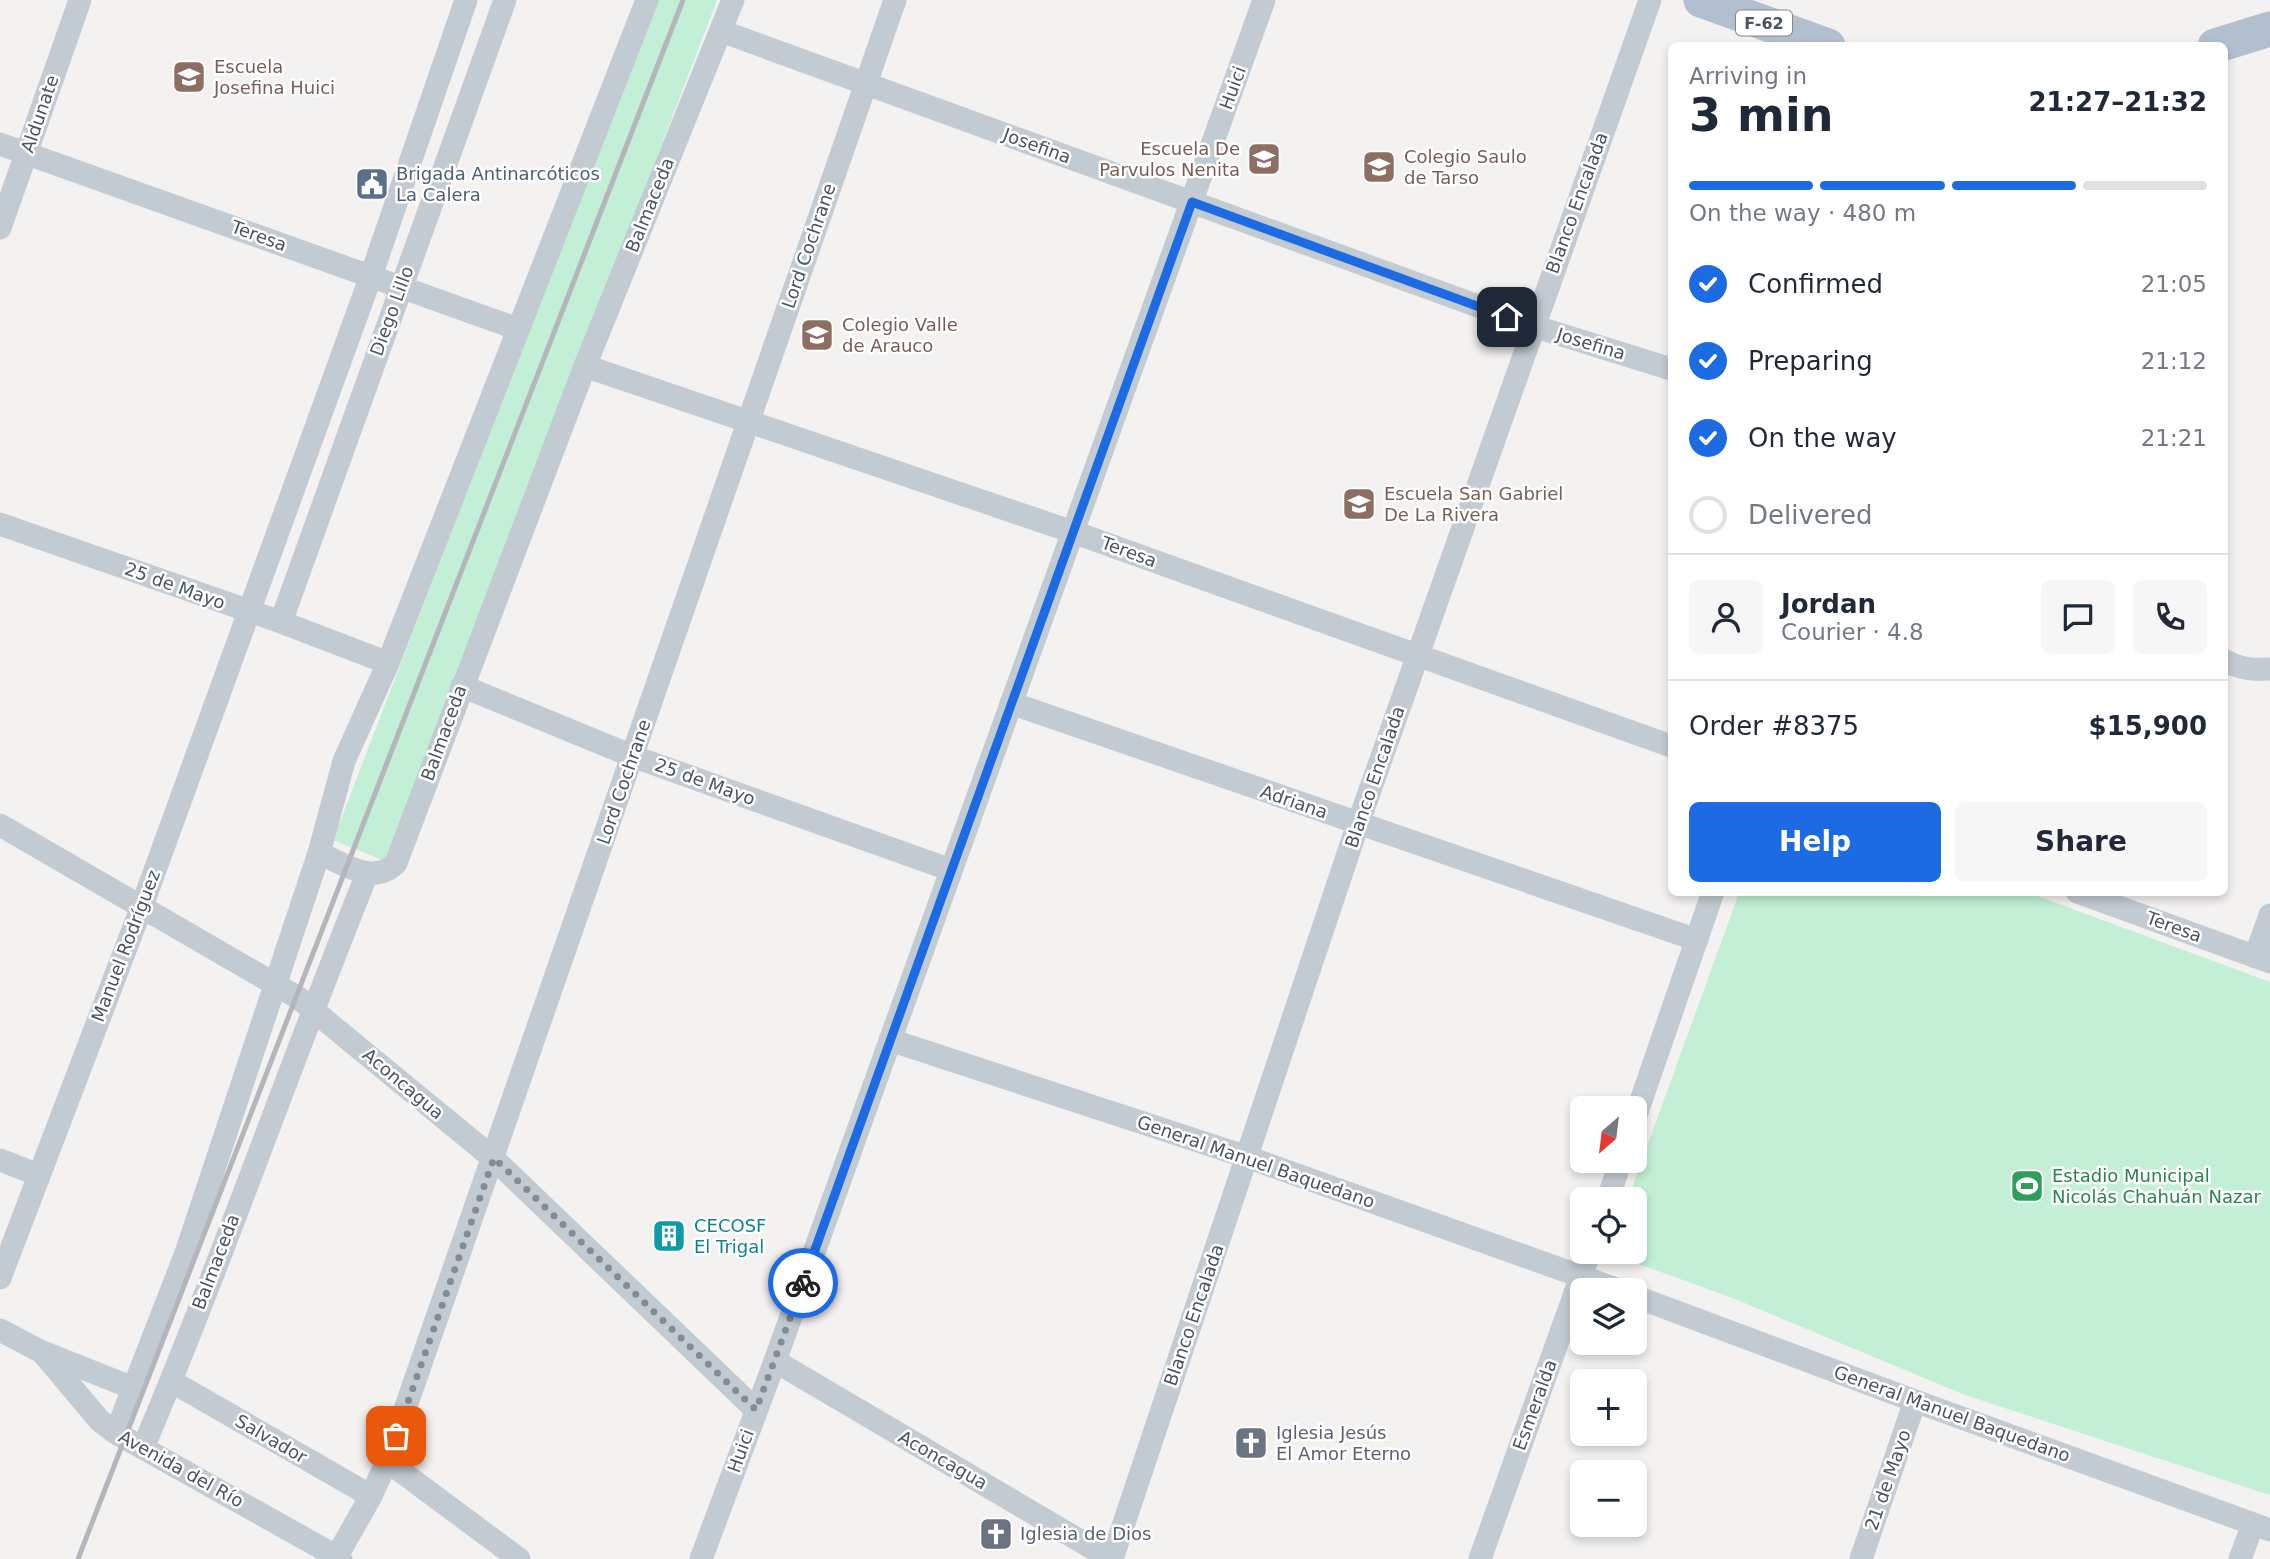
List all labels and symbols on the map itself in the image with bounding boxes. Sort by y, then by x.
road number: F-62 [1736,10,1792,36]
place label: Escuela Josefina Huici [213,56,335,98]
school or university icon: Escuela Josefina Huici [170,58,208,96]
street label: Huici [1215,63,1250,112]
street label: Aldunate [16,72,63,155]
street label: Josefina [999,123,1074,167]
street label: Blanco Encalada [1541,129,1612,276]
place label: Escuela De Parvulos Nenita [1099,138,1240,180]
school or university icon: Escuela De Parvulos Nenita [1245,140,1283,178]
place label: Colegio Saulo de Tarso [1404,146,1527,188]
school or university icon: Colegio Saulo de Tarso [1360,148,1398,186]
street label: Balmaceda [621,154,678,255]
place label: Brigada Antinarcóticos La Calera [396,163,600,205]
public building icon: Brigada Antinarcóticos La Calera [353,165,391,203]
street label: Lord Cochrane [777,181,840,311]
street label: Teresa [228,215,290,255]
street label: Diego Lillo [366,263,417,359]
pin [1477,287,1537,347]
place label: Colegio Valle de Arauco [842,314,958,356]
school or university icon: Colegio Valle de Arauco [798,316,836,354]
street label: Josefina [1553,323,1628,364]
place label: Escuela San Gabriel De La Rivera [1384,483,1563,525]
school or university icon: Escuela San Gabriel De La Rivera [1340,485,1378,523]
street label: Teresa [1098,531,1160,571]
street label: 25 de Mayo [122,558,228,613]
street label: Balmaceda [416,682,471,784]
street label: Blanco Encalada [1340,703,1409,851]
street label: Lord Cochrane [592,717,655,847]
street label: 25 de Mayo [652,754,758,809]
street label: Adriana [1258,780,1330,823]
street label: Manuel Rodríguez [87,867,164,1025]
street label: Teresa [2143,906,2205,946]
street label: Aconcagua [359,1044,448,1124]
north arrow [1570,1096,1647,1172]
street label: General Manuel Baquedano [1135,1111,1378,1212]
place label: Estadio Municipal Nicolás Chahuán Nazar [2052,1165,2261,1207]
sports icon: Estadio Municipal Nicolás Chahuán Nazar [2008,1167,2046,1205]
street label: Balmaceda [188,1211,243,1312]
place label: CECOSF El Trigal [694,1215,766,1257]
building icon: CECOSF El Trigal [650,1217,688,1255]
street label: Blanco Encalada [1159,1241,1228,1389]
courier [768,1248,838,1318]
street label: Esmeralda [1508,1356,1561,1453]
street label: General Manuel Baquedano [1831,1361,2073,1466]
pin [366,1406,426,1466]
street label: Salvador [232,1410,311,1468]
place label: Iglesia Jesús El Amor Eterno [1276,1422,1411,1464]
church icon: Iglesia Jesús El Amor Eterno [1232,1424,1270,1462]
street label: Avenida del Río [115,1426,247,1512]
street label: Huici [723,1426,758,1475]
street label: Aconcagua [895,1426,991,1493]
street label: 21 de Mayo [1860,1427,1915,1533]
church icon: Iglesia de Dios [977,1515,1015,1553]
place label: Iglesia de Dios [1020,1523,1151,1544]

